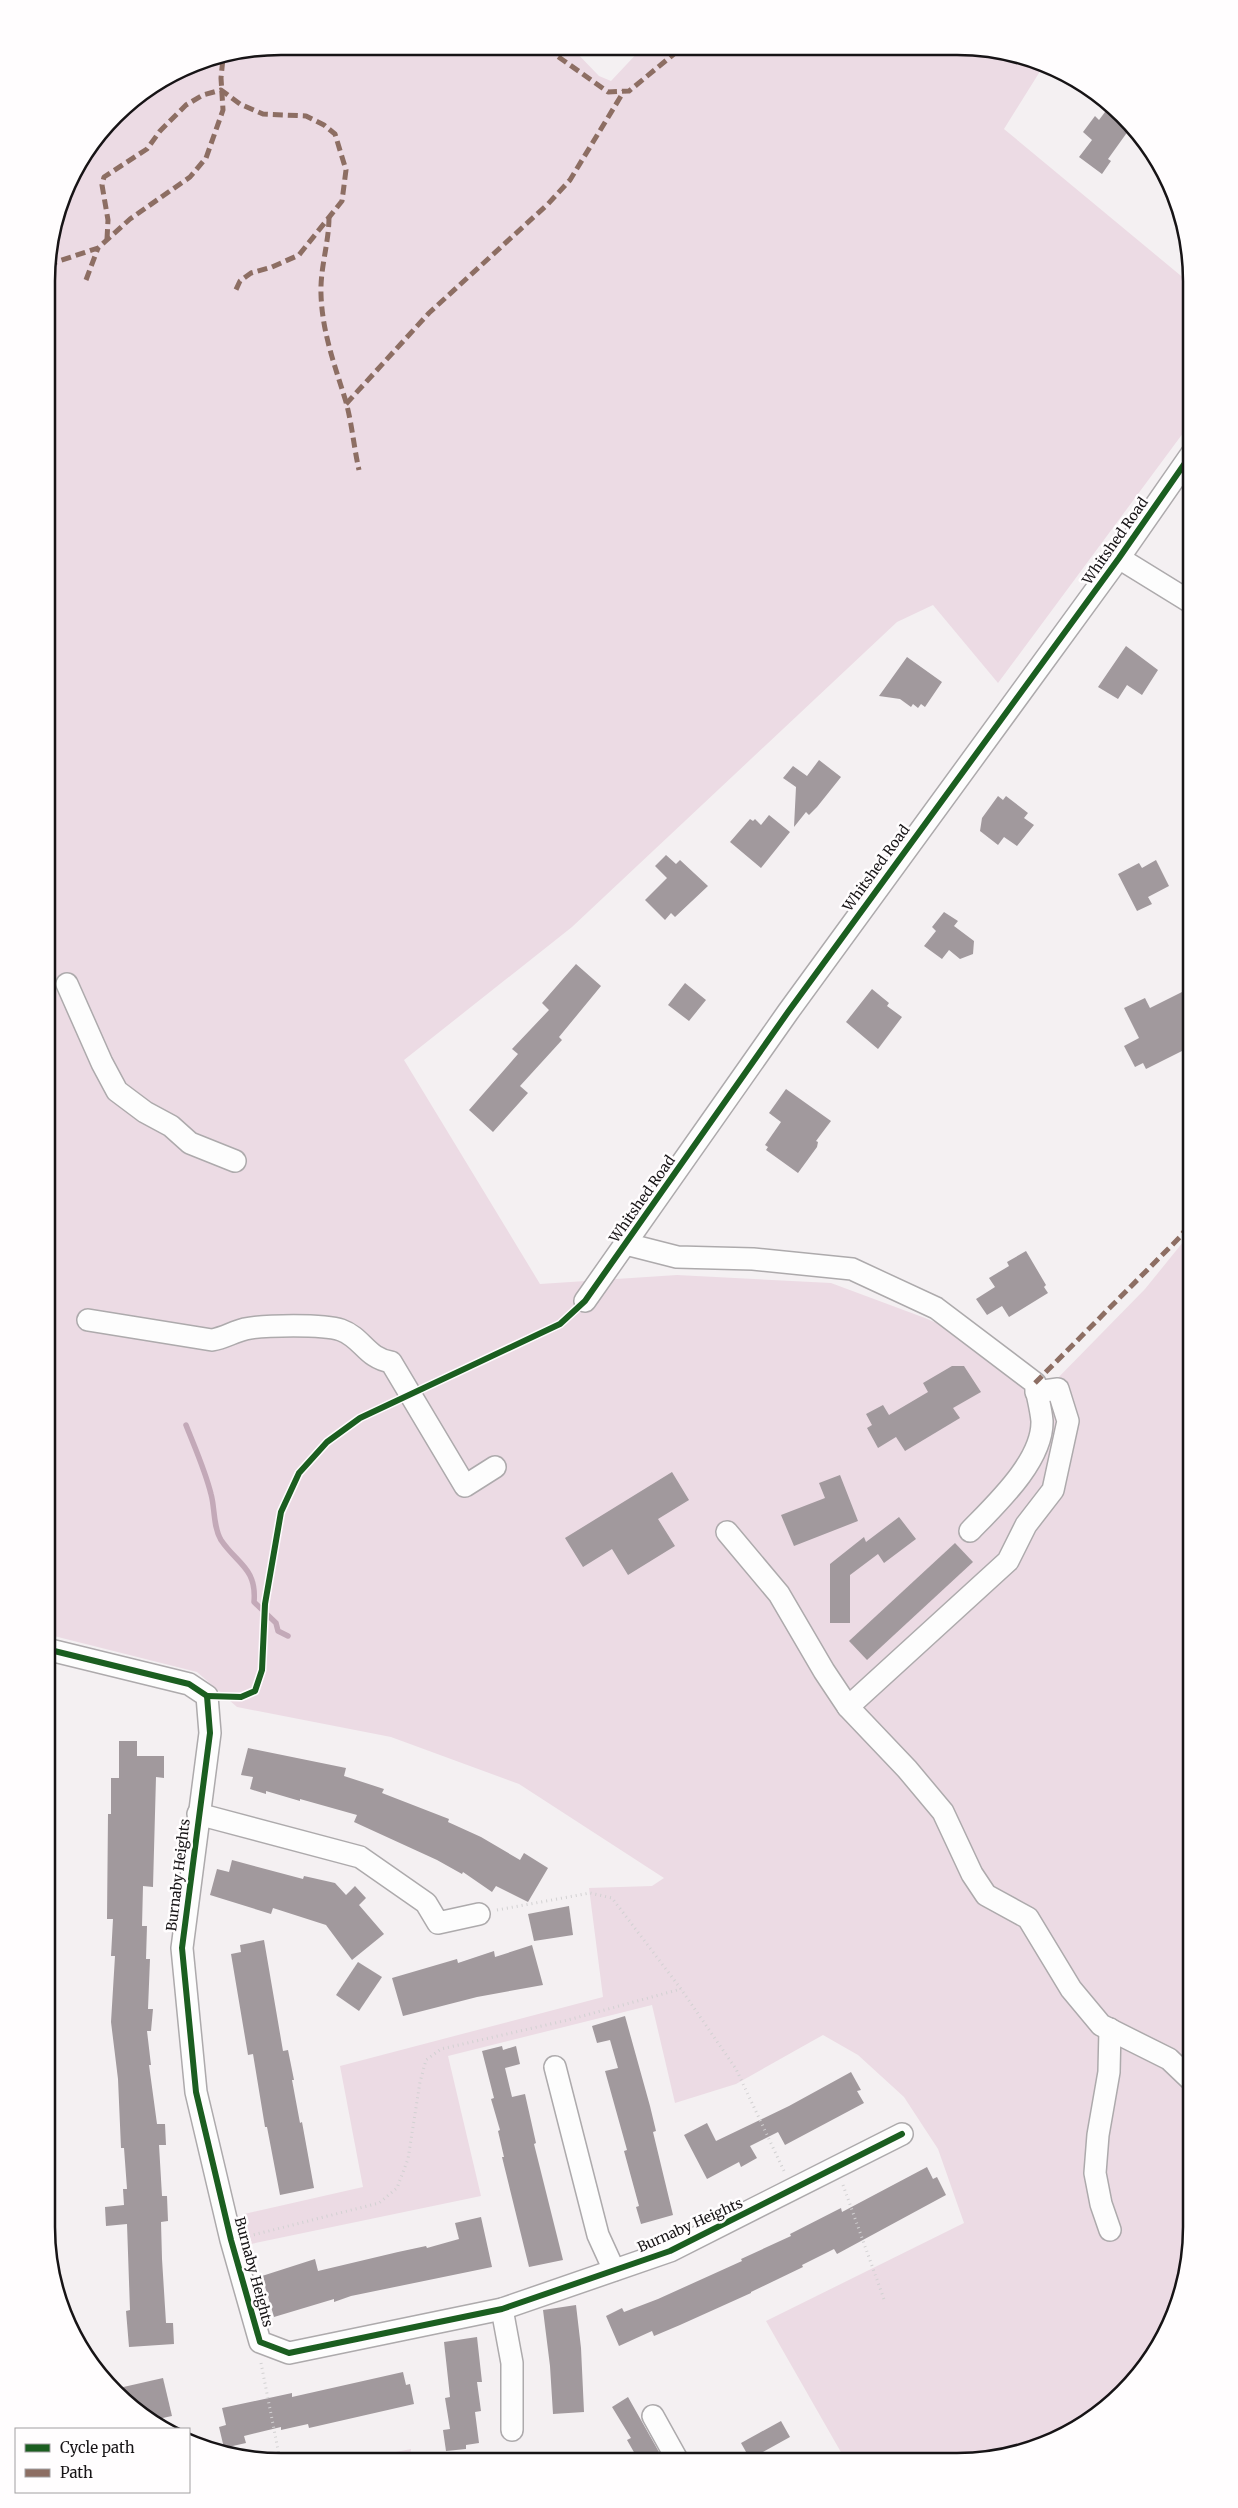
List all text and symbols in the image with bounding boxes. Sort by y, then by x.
street label: Whitshed Road [1078,493,1152,589]
street label: Whitshed Road [838,821,914,916]
street label: Whitshed Road [605,1151,679,1247]
street label: Burnaby Heights [162,1818,194,1932]
street label: Burnaby Heights [635,2194,746,2256]
street label: Burnaby Heights [231,2215,277,2329]
legend [15,2428,190,2493]
text: Cycle path [60,2438,135,2457]
text: Path [60,2463,93,2482]

